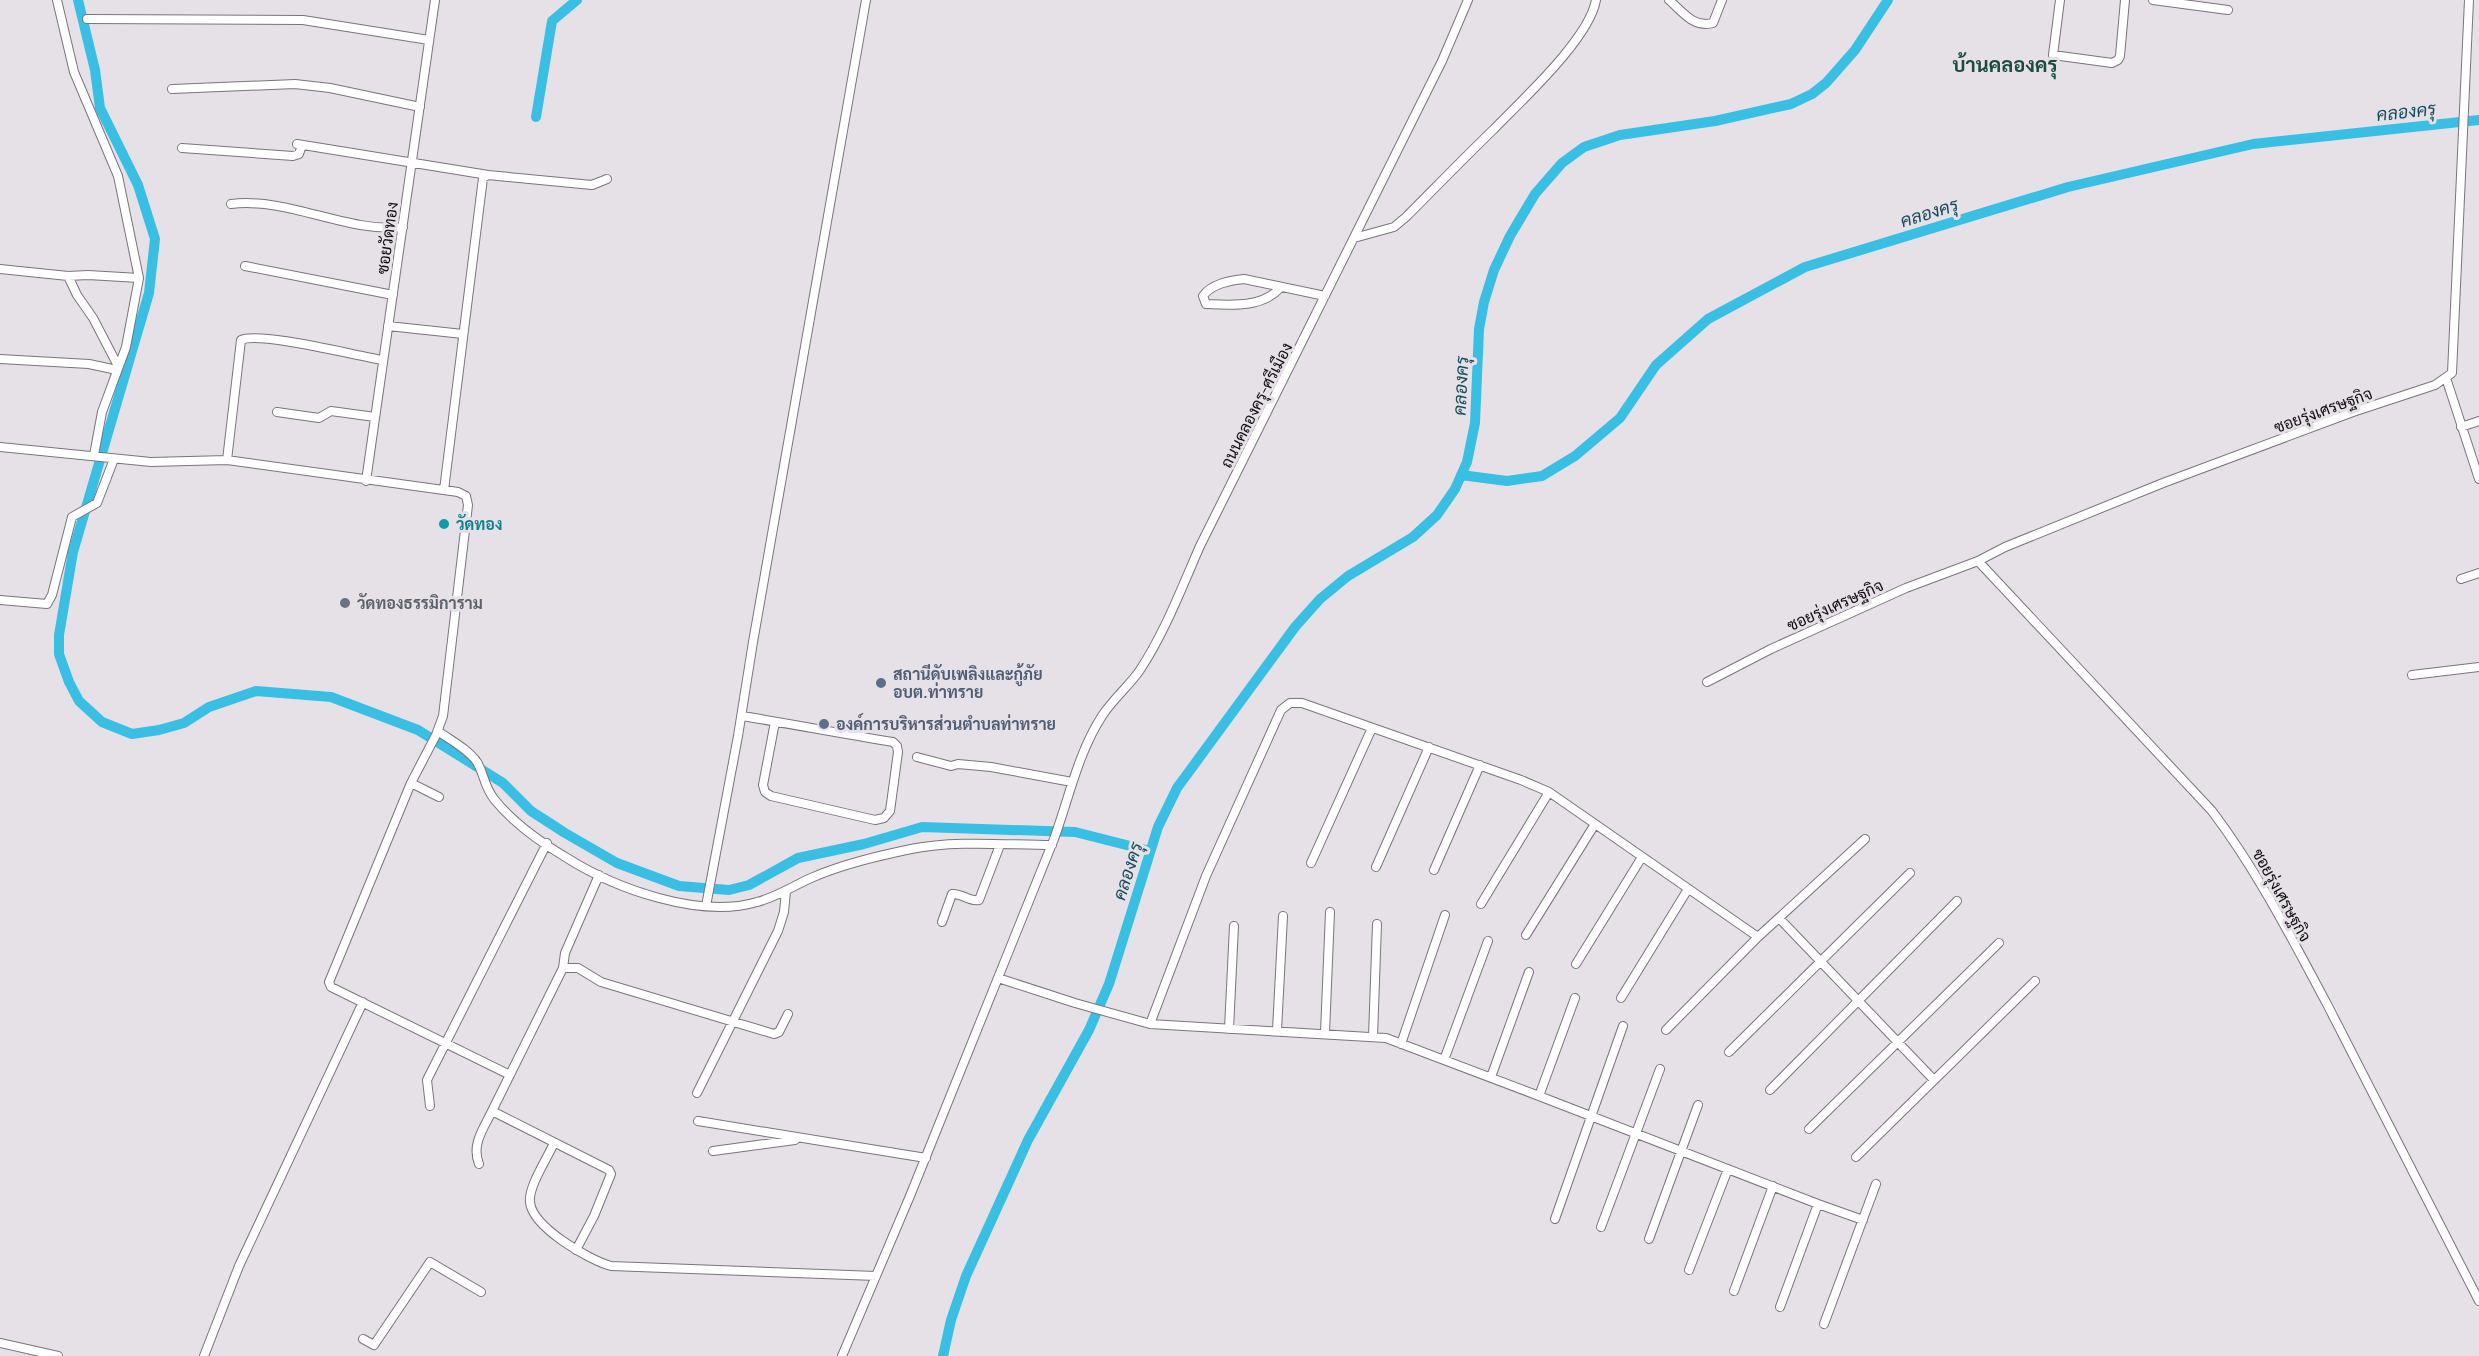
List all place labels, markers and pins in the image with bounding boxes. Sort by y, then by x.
place label: วัดทอง [456,513,503,535]
marker: วัดทอง [437,517,451,531]
place label: วัดทองธรรมิการาม [357,592,483,614]
marker: วัดทองธรรมิการาม [338,596,352,610]
place label: สถานีดับเพลิงและกู้ภัย อบต.ท่าทราย [893,663,1043,703]
marker: สถานีดับเพลิงและกู้ภัย อบต.ท่าทราย [874,676,888,690]
place label: องค์การบริหารส่วนตำบลท่าทราย [836,713,1056,735]
marker: องค์การบริหารส่วนตำบลท่าทราย [817,717,831,731]

